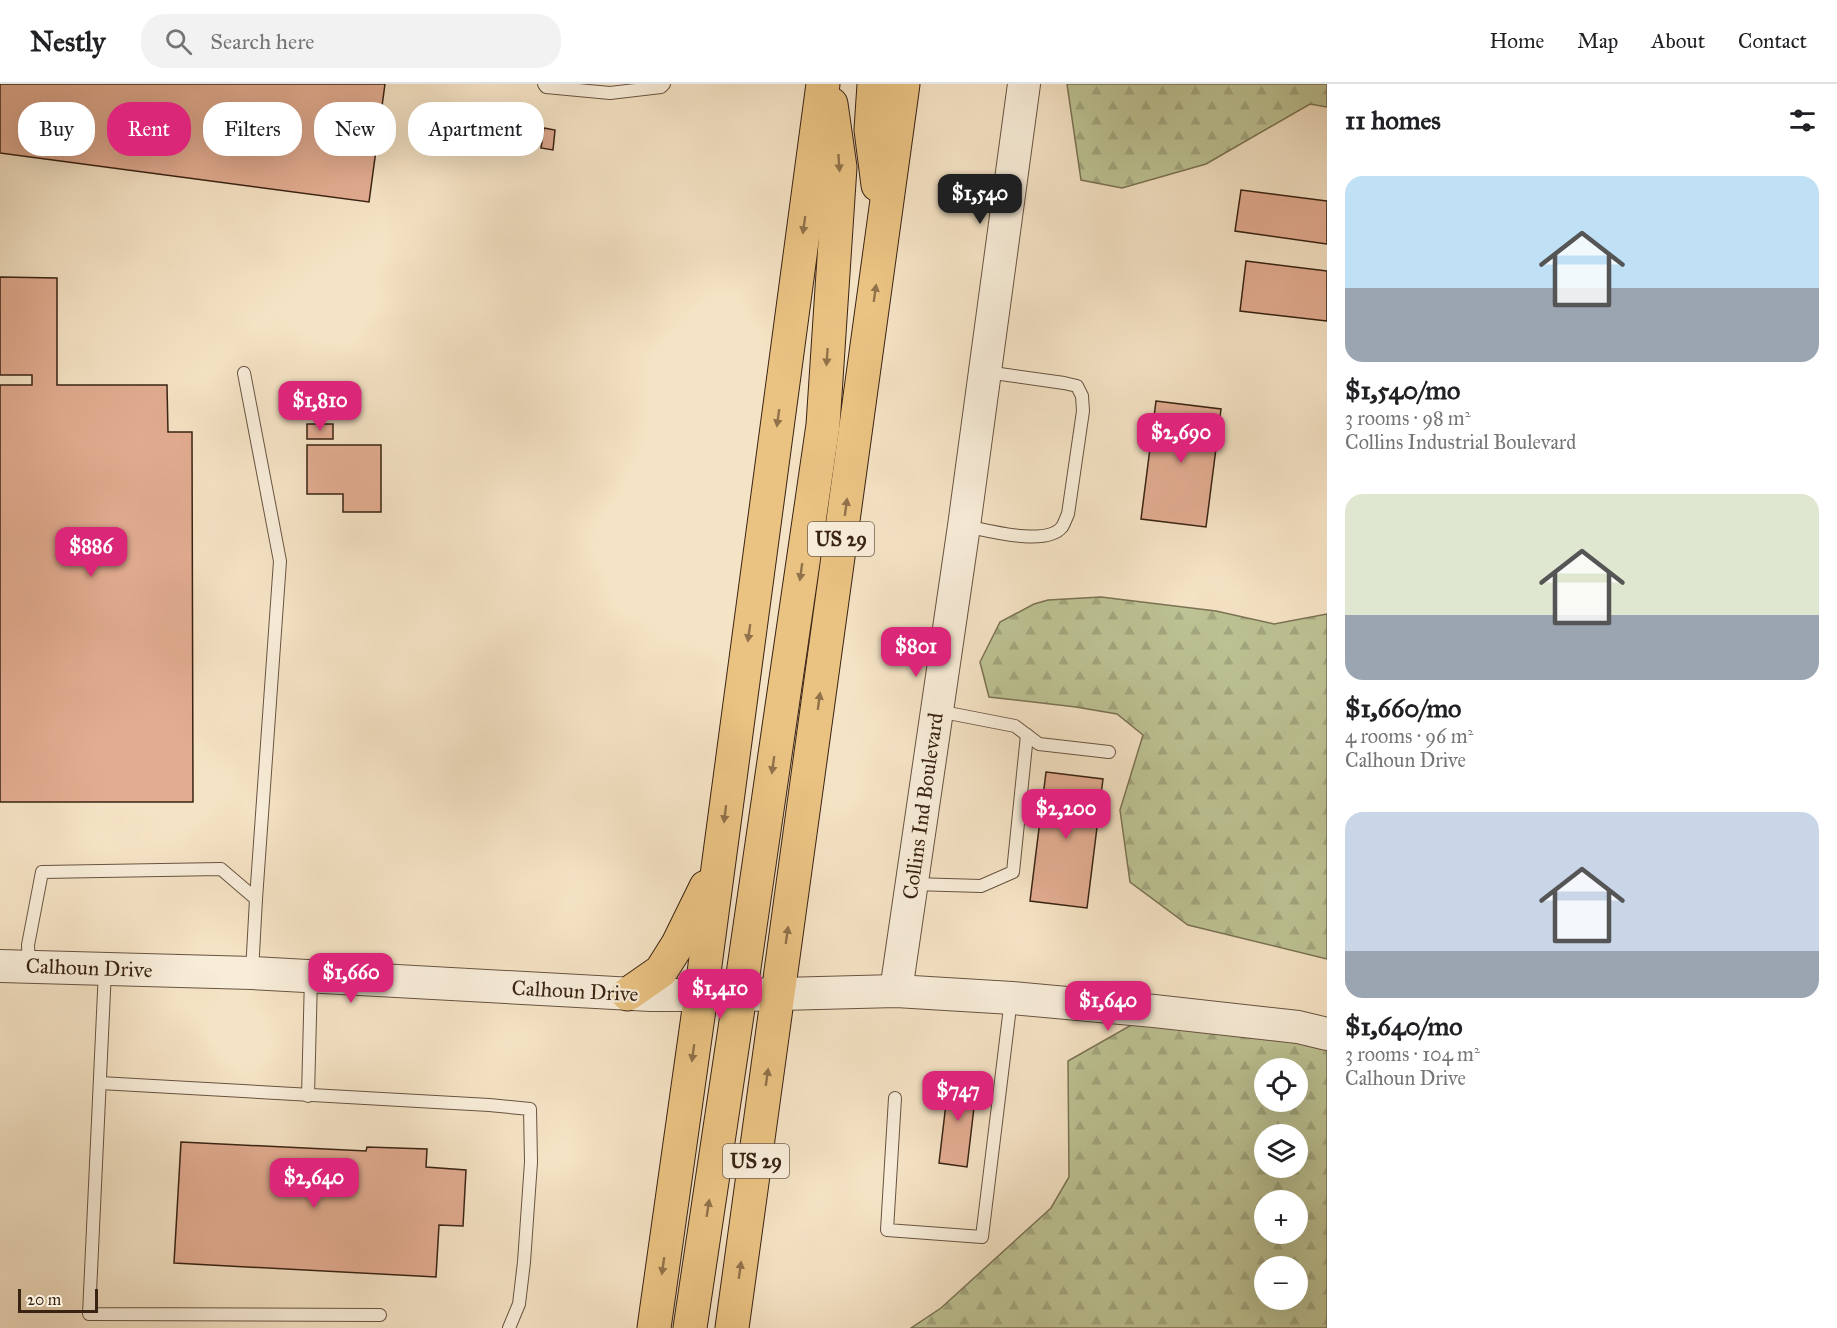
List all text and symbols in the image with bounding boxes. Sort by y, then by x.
search box [141,14,561,68]
text: Nestly [30,24,105,59]
icon: search [162,25,195,58]
text: Search here [210,28,314,55]
text: Home [1489,28,1544,54]
text: Map [1577,28,1618,54]
text: About [1651,28,1705,54]
text: Contact [1738,28,1807,54]
chip: Buy [18,102,95,156]
chip: Rent [107,102,191,156]
chip: Filters [203,102,302,156]
chip: New [314,102,396,156]
chip: Apartment [408,102,544,156]
text: 11 homes [1345,104,1441,136]
icon: filters [1786,104,1819,137]
one-way arrow [834,153,843,172]
pin: $1,540 [931,174,1029,225]
text: $1,540 [952,181,1008,205]
icon: home [1528,215,1636,323]
one-way arrow [799,216,808,235]
one-way arrow [870,284,879,303]
one-way arrow [822,348,832,367]
text: $1,540/mo [1345,374,1460,406]
pin: $1,810 [271,381,369,432]
text: $1,810 [292,388,348,412]
text: 3 rooms · 98 m² [1345,406,1470,430]
one-way arrow [773,409,782,428]
pin: $2,690 [1132,413,1230,464]
text: $2,690 [1151,420,1211,444]
text: Collins Industrial Boulevard [1345,430,1576,454]
one-way arrow [841,498,850,517]
road number: US 29 [808,522,874,556]
pin: $886 [55,527,127,578]
icon: home [1528,533,1636,641]
text: $886 [69,534,113,558]
one-way arrow [797,562,806,581]
one-way arrow [744,623,754,642]
pin: $801 [880,627,952,678]
text: $801 [895,634,937,658]
one-way arrow [815,691,824,710]
text: $1,660/mo [1345,692,1461,724]
street label: Collins Ind Boulevard [897,710,949,901]
text: 4 rooms · 96 m² [1345,724,1473,748]
text: Calhoun Drive [1345,748,1466,772]
one-way arrow [769,755,778,774]
pin: $2,200 [1017,789,1115,840]
text: $2,200 [1036,796,1096,820]
one-way arrow [720,805,730,824]
icon: home [1528,851,1636,959]
one-way arrow [782,926,791,945]
street label: Calhoun Drive [25,953,153,983]
pin: $1,660 [302,953,400,1004]
text: $1,660 [322,960,380,984]
pin: $1,410 [671,969,769,1020]
street label: Calhoun Drive [511,975,639,1007]
text: $1,410 [692,976,748,1000]
pin: $1,640 [1059,981,1157,1032]
text: $1,640 [1079,988,1137,1012]
text: $1,640/mo [1345,1010,1463,1042]
text: 3 rooms · 104 m² [1345,1042,1480,1066]
one-way arrow [688,1043,697,1062]
map controls [1254,1058,1308,1310]
button: locate [1254,1058,1308,1112]
text: Calhoun Drive [1345,1066,1466,1090]
one-way arrow [763,1067,772,1086]
pin: $747 [922,1071,994,1122]
text: $747 [936,1078,980,1102]
button: layers [1254,1124,1308,1178]
road number: US 29 [723,1144,789,1178]
pin: $2,640 [265,1158,363,1209]
text: $2,640 [284,1165,344,1189]
button: + [1254,1190,1308,1244]
one-way arrow [704,1198,713,1217]
button: − [1254,1256,1308,1310]
one-way arrow [658,1257,668,1276]
one-way arrow [736,1260,745,1279]
scale bar [18,1286,98,1314]
text: 20 m [27,1290,61,1309]

